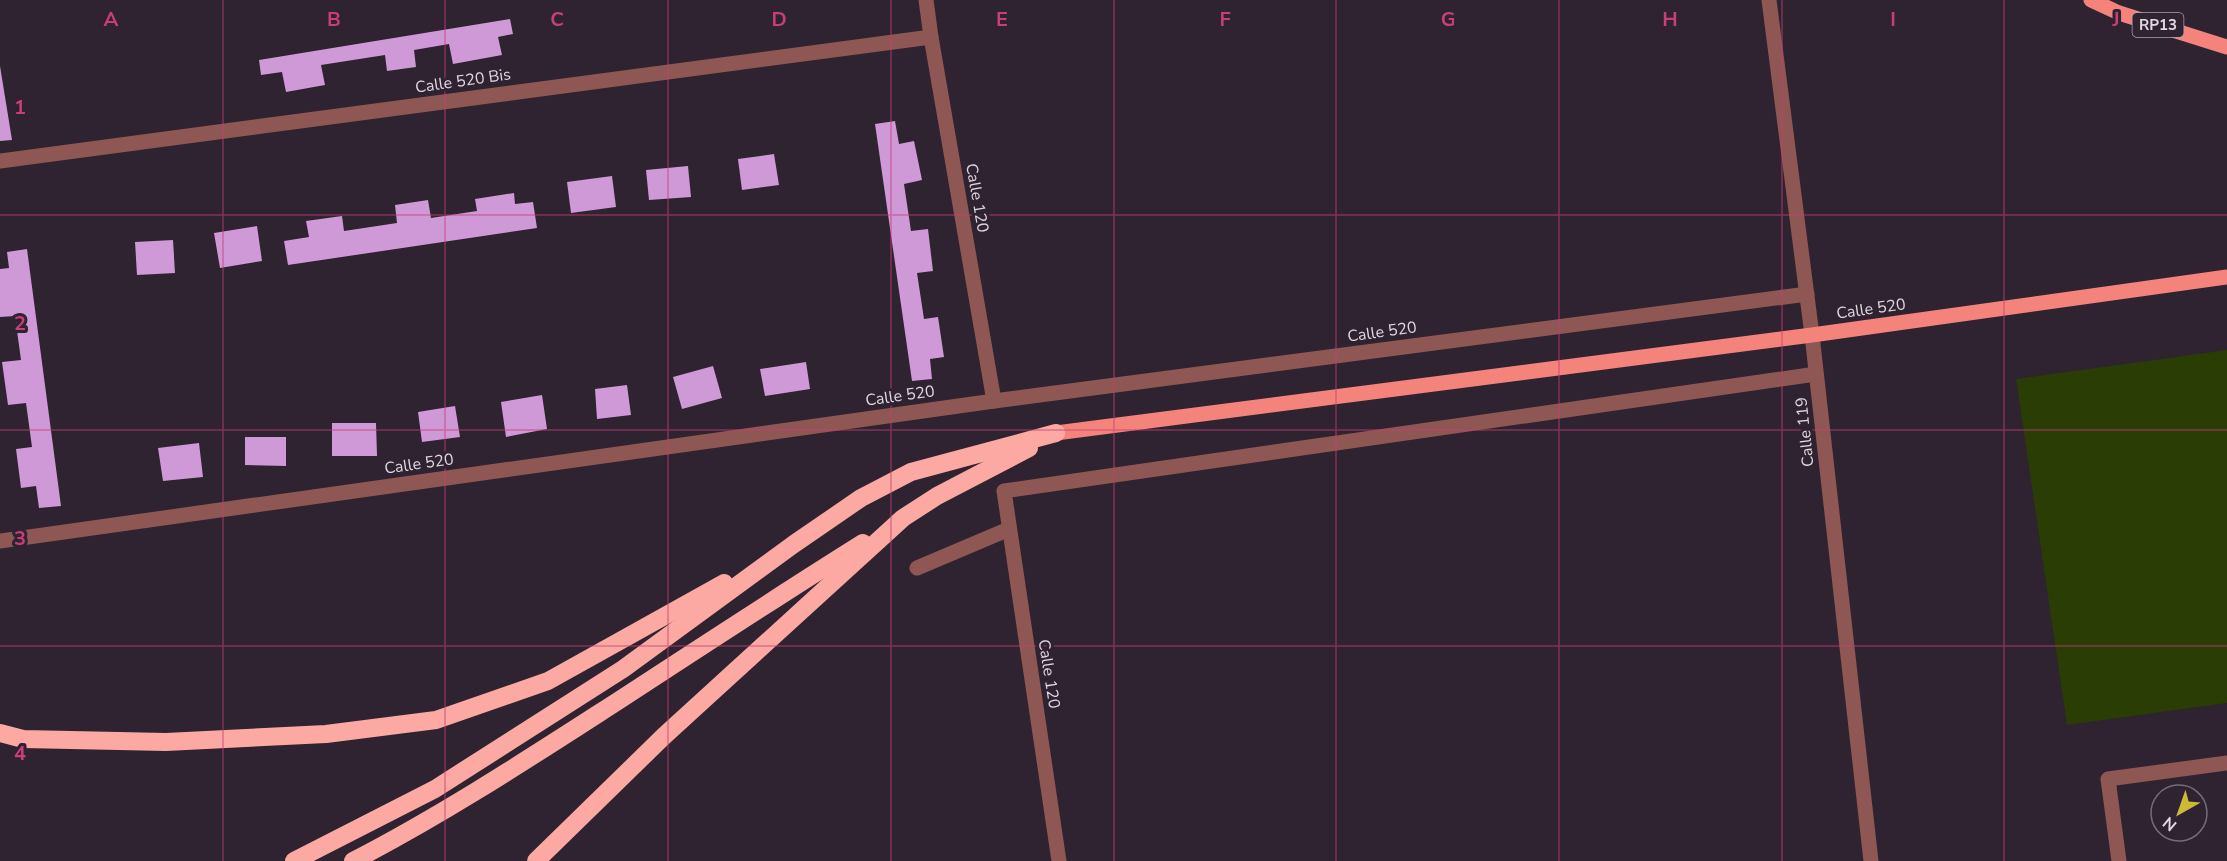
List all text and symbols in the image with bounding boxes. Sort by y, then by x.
text: A [104,6,119,33]
text: B [327,6,341,33]
text: C [550,6,564,33]
text: D [771,6,787,33]
text: E [996,6,1008,33]
text: F [1219,6,1231,33]
text: G [1441,6,1455,33]
text: H [1662,6,1678,33]
text: I [1890,6,1896,33]
text: J [2111,6,2120,33]
road number: RP13 [2132,13,2184,37]
street label: Calle 520 Bis [414,63,512,99]
text: 1 [14,94,26,121]
street label: Calle 120 [960,162,994,234]
street label: Calle 520 [1835,293,1907,325]
text: 2 [14,310,26,337]
street label: Calle 520 [1346,316,1418,348]
street label: Calle 520 [864,380,936,412]
street label: Calle 119 [1790,396,1820,468]
street label: Calle 520 [383,448,455,480]
text: 3 [14,525,26,552]
street label: Calle 120 [1033,638,1065,710]
text: 4 [14,740,26,767]
north arrow [2149,783,2209,843]
text: N [2158,811,2182,836]

